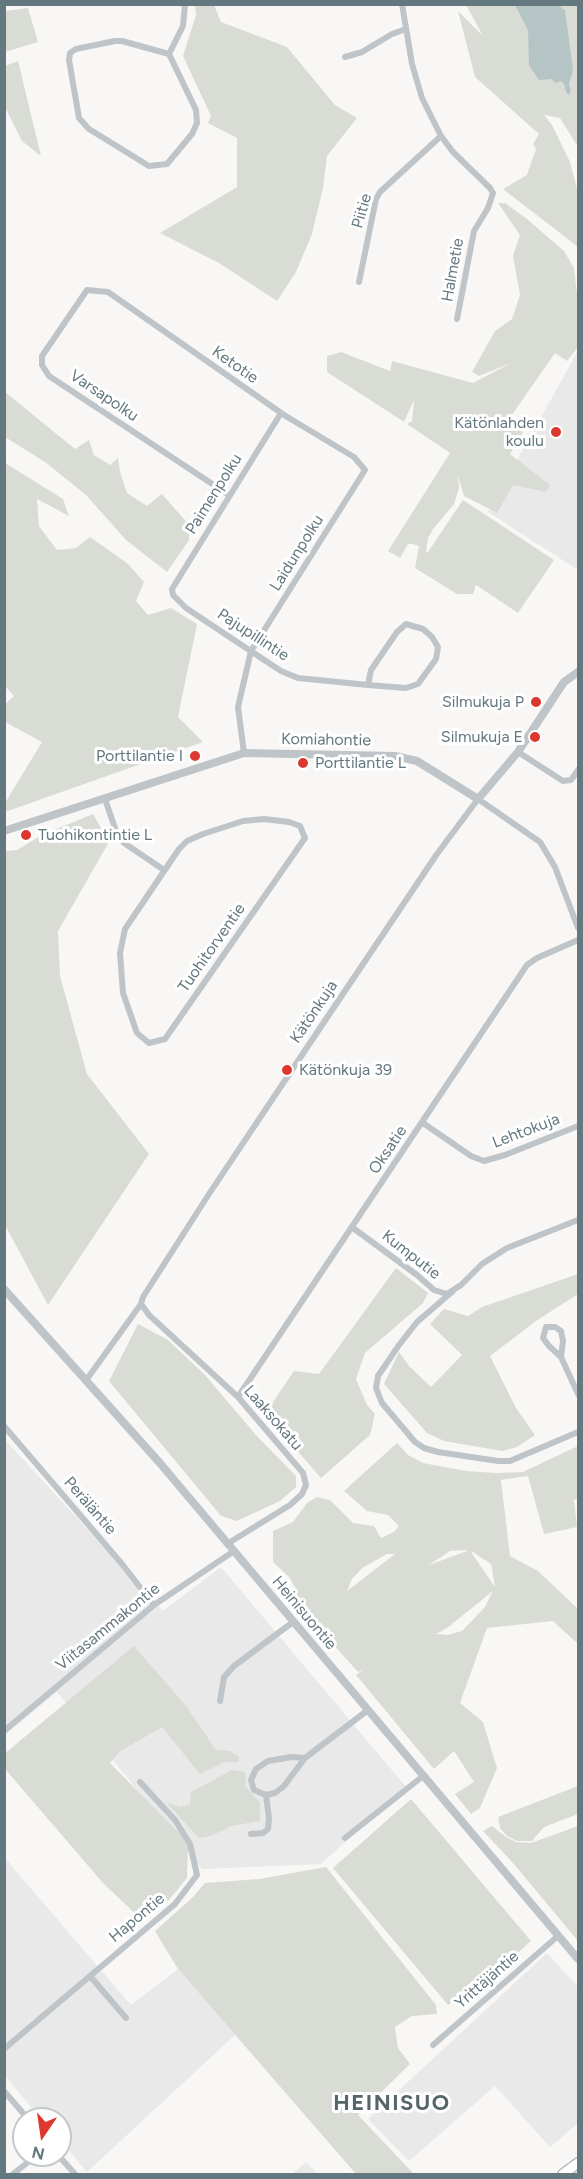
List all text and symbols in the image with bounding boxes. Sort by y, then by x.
street label: Piitie [348,191,376,231]
street label: Halmetie [438,237,468,303]
street label: Ketotie [208,342,262,388]
street label: Varsapolku [66,366,142,426]
place label: Kätönlahden koulu [454,413,544,451]
marker: Kätönlahden koulu [549,425,563,439]
street label: Paimenpolku [182,450,246,538]
street label: Laidunpolku [266,511,328,595]
street label: Pajupillintie [213,605,293,665]
place label: Silmukuja P [442,692,524,712]
marker: Silmukuja P [529,695,543,709]
place label: Silmukuja E [441,727,523,747]
street label: Komiahontie [281,730,371,750]
marker: Silmukuja E [528,730,542,744]
place label: Porttilantie I [96,746,183,766]
marker: Porttilantie I [188,749,202,763]
place label: Porttilantie L [315,753,406,773]
marker: Porttilantie L [296,756,310,770]
place label: Tuohikontintie L [38,825,152,845]
marker: Tuohikontintie L [19,828,33,842]
street label: Tuohitorventie [174,900,250,996]
street label: Kätönkuja [286,977,342,1047]
place label: Kätönkuja 39 [299,1060,392,1080]
marker: Kätönkuja 39 [280,1063,294,1077]
street label: Lehtokuja [490,1109,562,1153]
street label: Oksatie [365,1122,411,1178]
street label: Kumputie [378,1226,444,1284]
street label: Laaksokatu [240,1382,306,1454]
street label: Peräläntie [60,1473,120,1539]
street label: Heinisuontie [268,1572,340,1654]
street label: Viitasammakontie [52,1579,164,1675]
street label: Hapontie [105,1889,169,1947]
street label: Yrittäjäntie [451,1947,523,2013]
district label: HEINISUO [333,2091,451,2117]
north arrow [12,2107,72,2167]
text: N [30,2142,46,2164]

